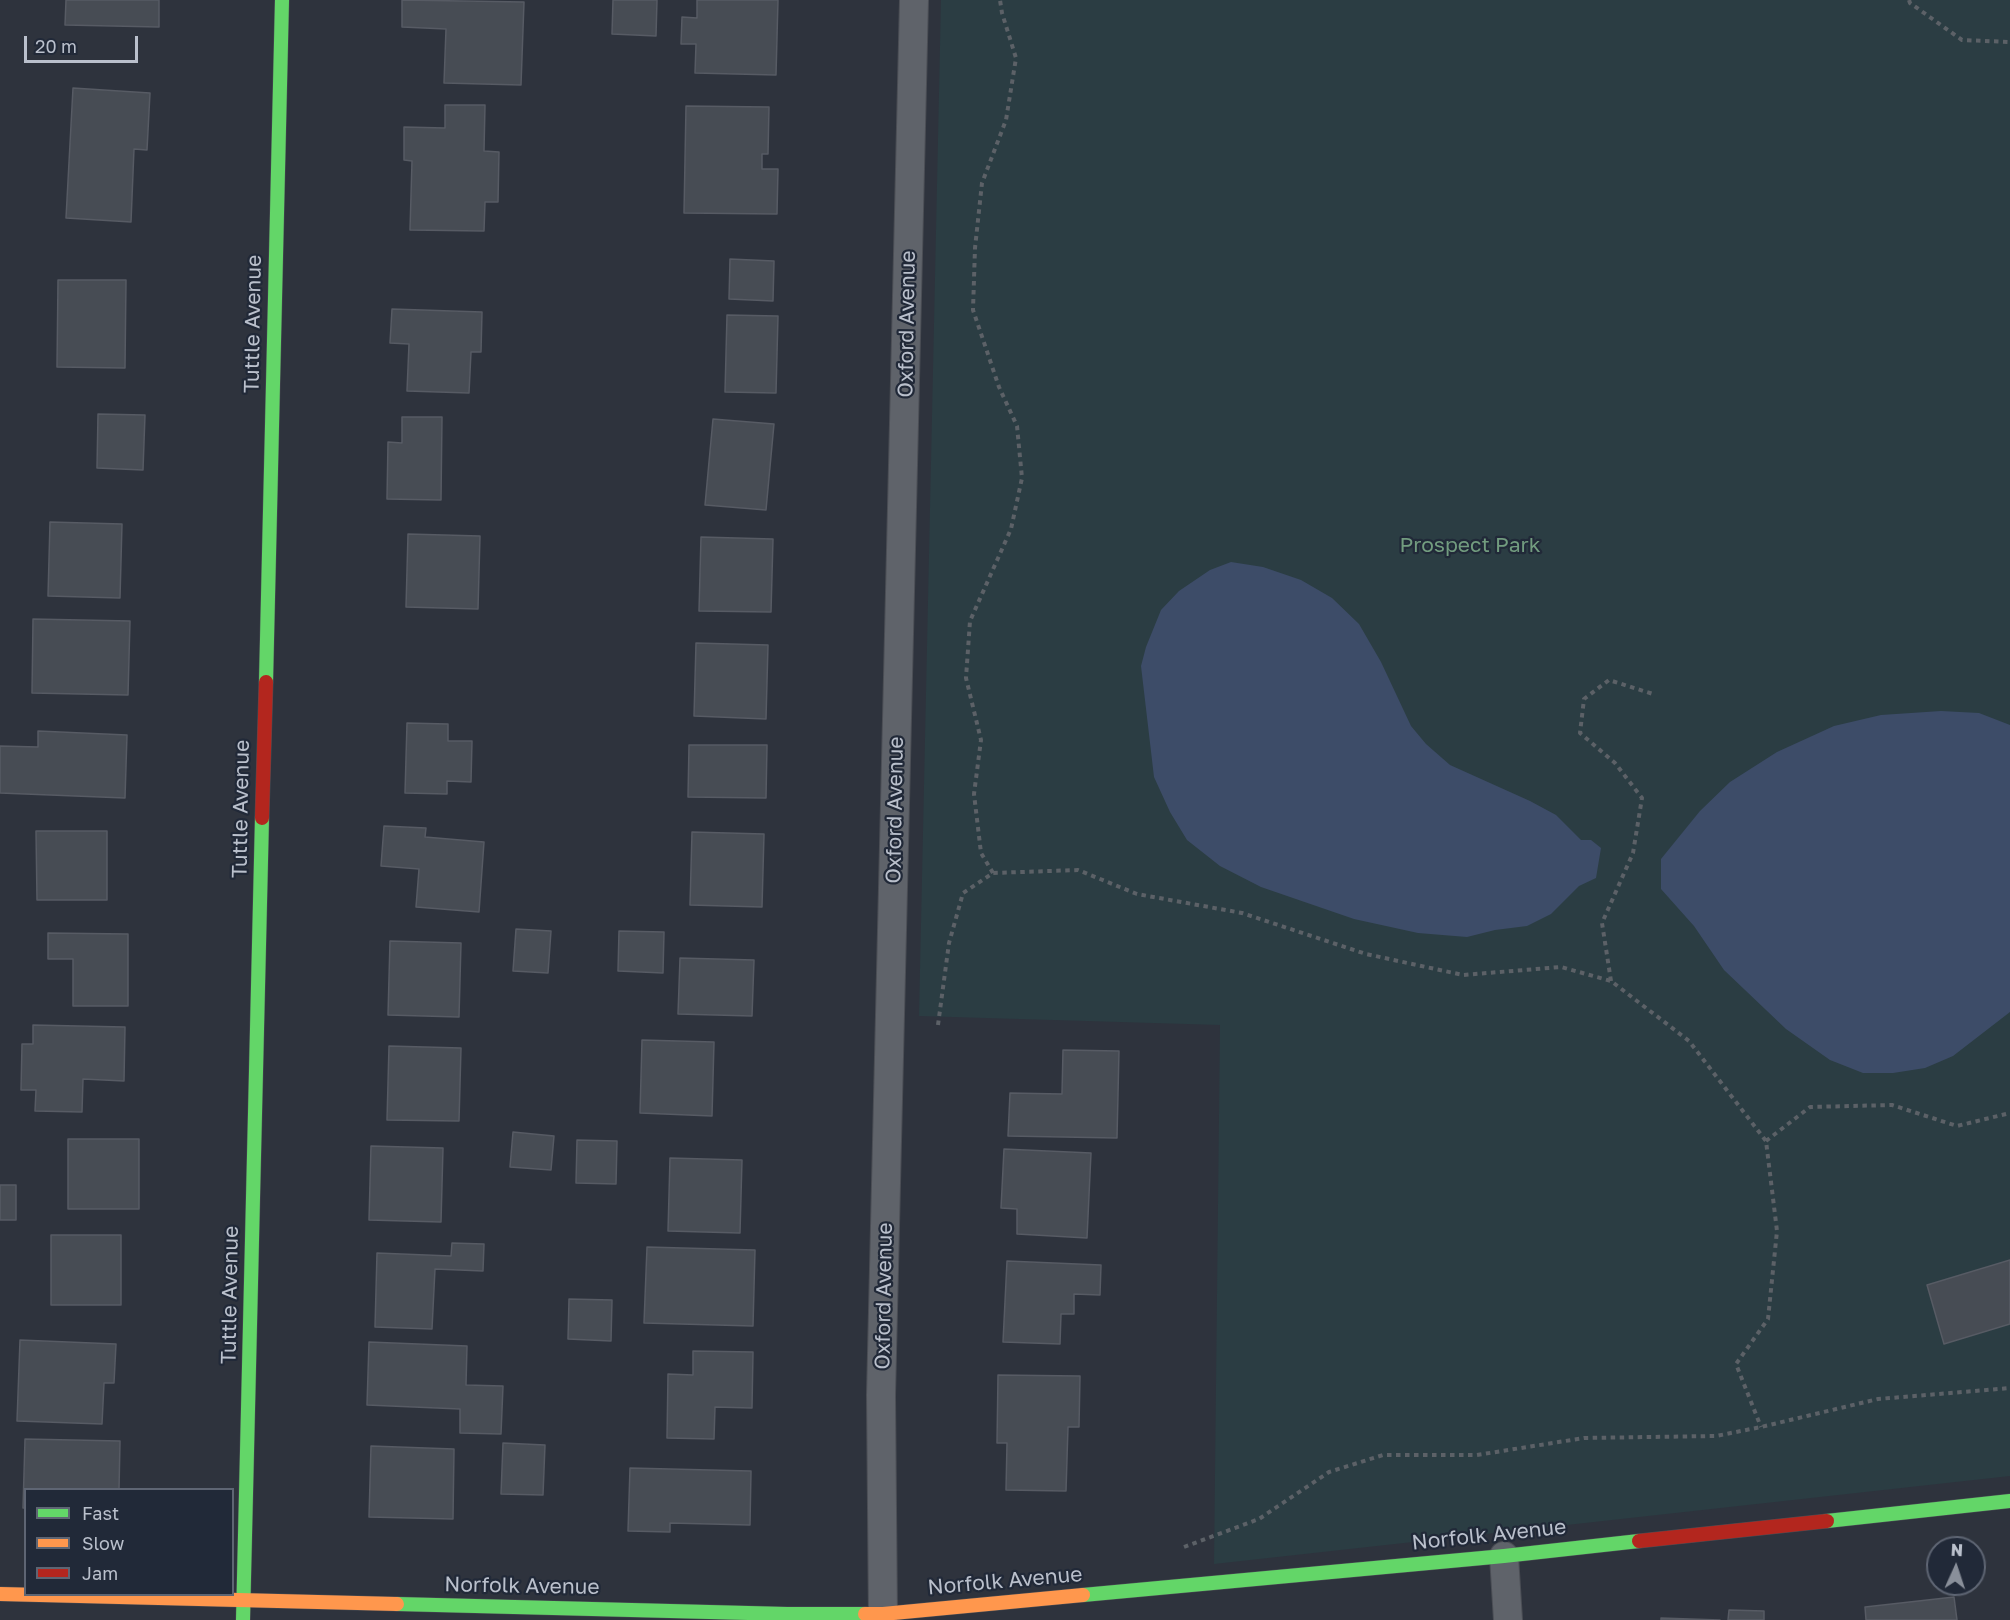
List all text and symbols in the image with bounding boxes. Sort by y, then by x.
scale bar [27,24,141,62]
text: 20 m [35,35,77,57]
street label: Oxford Avenue [893,250,921,398]
street label: Tuttle Avenue [239,255,267,393]
park label: Prospect Park [1399,532,1541,558]
street label: Oxford Avenue [881,736,909,884]
street label: Tuttle Avenue [227,740,255,878]
street label: Oxford Avenue [870,1222,898,1370]
street label: Tuttle Avenue [216,1226,244,1364]
legend [24,1488,234,1596]
text: Fast [82,1502,119,1524]
street label: Norfolk Avenue [1411,1514,1567,1556]
text: Slow [82,1532,124,1554]
north arrow [1926,1536,1986,1596]
text: N [1950,1540,1963,1560]
text: Jam [82,1562,118,1584]
street label: Norfolk Avenue [927,1562,1083,1600]
street label: Norfolk Avenue [444,1572,600,1600]

